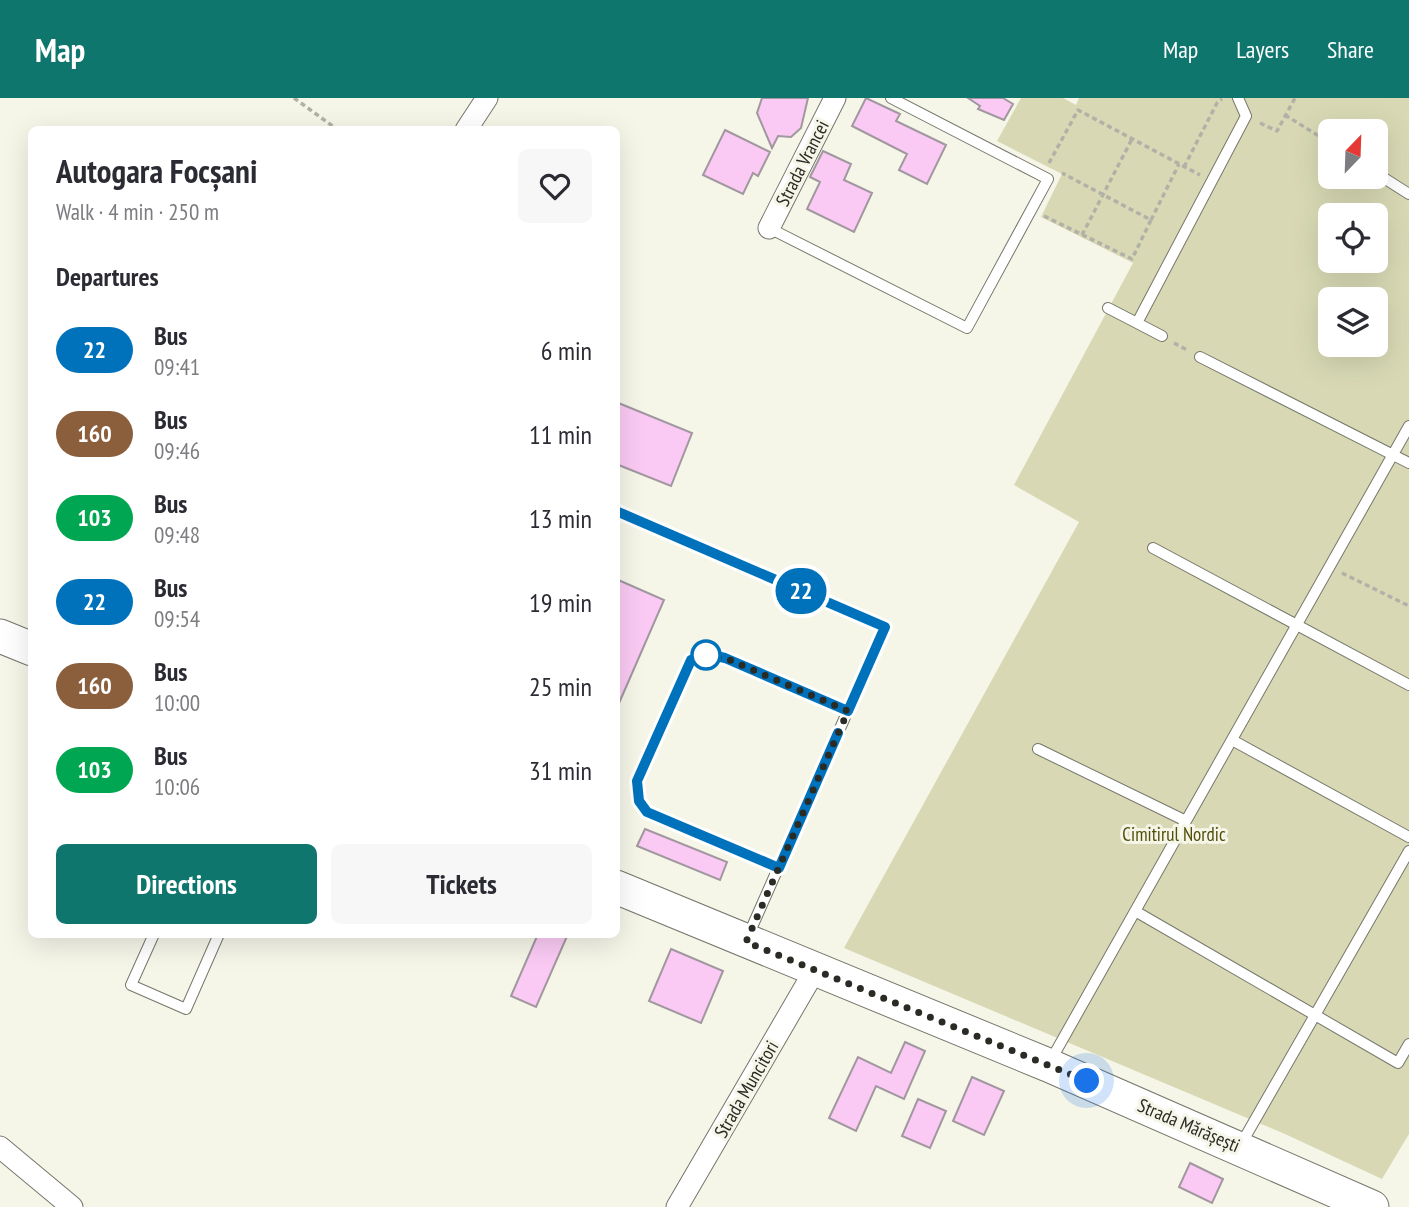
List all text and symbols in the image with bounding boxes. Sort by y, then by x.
text: Map [35,28,85,71]
text: Map [1163,34,1198,65]
text: Layers [1236,34,1289,65]
text: Share [1327,34,1374,65]
street label: Strada Vrancei [770,116,834,210]
north arrow [1318,119,1388,189]
map controls [1318,119,1388,357]
text: Autogara Focșani [56,149,257,192]
button: heart [518,149,592,223]
text: Walk · 4 min · 250 m [56,197,219,226]
button: locate [1318,203,1388,273]
text: Departures [56,260,159,293]
button: layers [1318,287,1388,357]
text: Bus [154,319,187,352]
text: 22 [83,334,106,365]
text: 6 min [541,334,592,367]
text: 09:41 [154,352,200,381]
text: Bus [154,403,187,436]
text: 160 [77,418,112,449]
text: 11 min [529,418,592,451]
text: 09:46 [154,436,200,465]
text: Bus [154,487,187,520]
text: 103 [77,502,112,533]
text: 13 min [529,502,592,535]
text: 09:48 [154,520,200,549]
line badge: 22 [770,568,832,614]
text: Bus [154,571,187,604]
text: 22 [790,575,812,606]
text: 22 [83,586,106,617]
text: 19 min [529,586,592,619]
text: 09:54 [154,604,200,633]
unlabelled marker [691,640,721,670]
text: Bus [154,655,187,688]
text: 160 [77,670,112,701]
text: 25 min [529,670,592,703]
text: 10:00 [154,688,200,717]
text: Bus [154,739,187,772]
text: 103 [77,754,112,785]
text: 31 min [529,754,592,787]
text: 10:06 [154,772,200,801]
park label: Cimitirul Nordic [1122,822,1226,846]
button: Directions [56,844,317,924]
button: Tickets [331,844,592,924]
street label: Strada Muncitori [709,1036,783,1142]
your location [1069,1063,1104,1098]
street label: Strada Mărășești [1134,1093,1244,1157]

